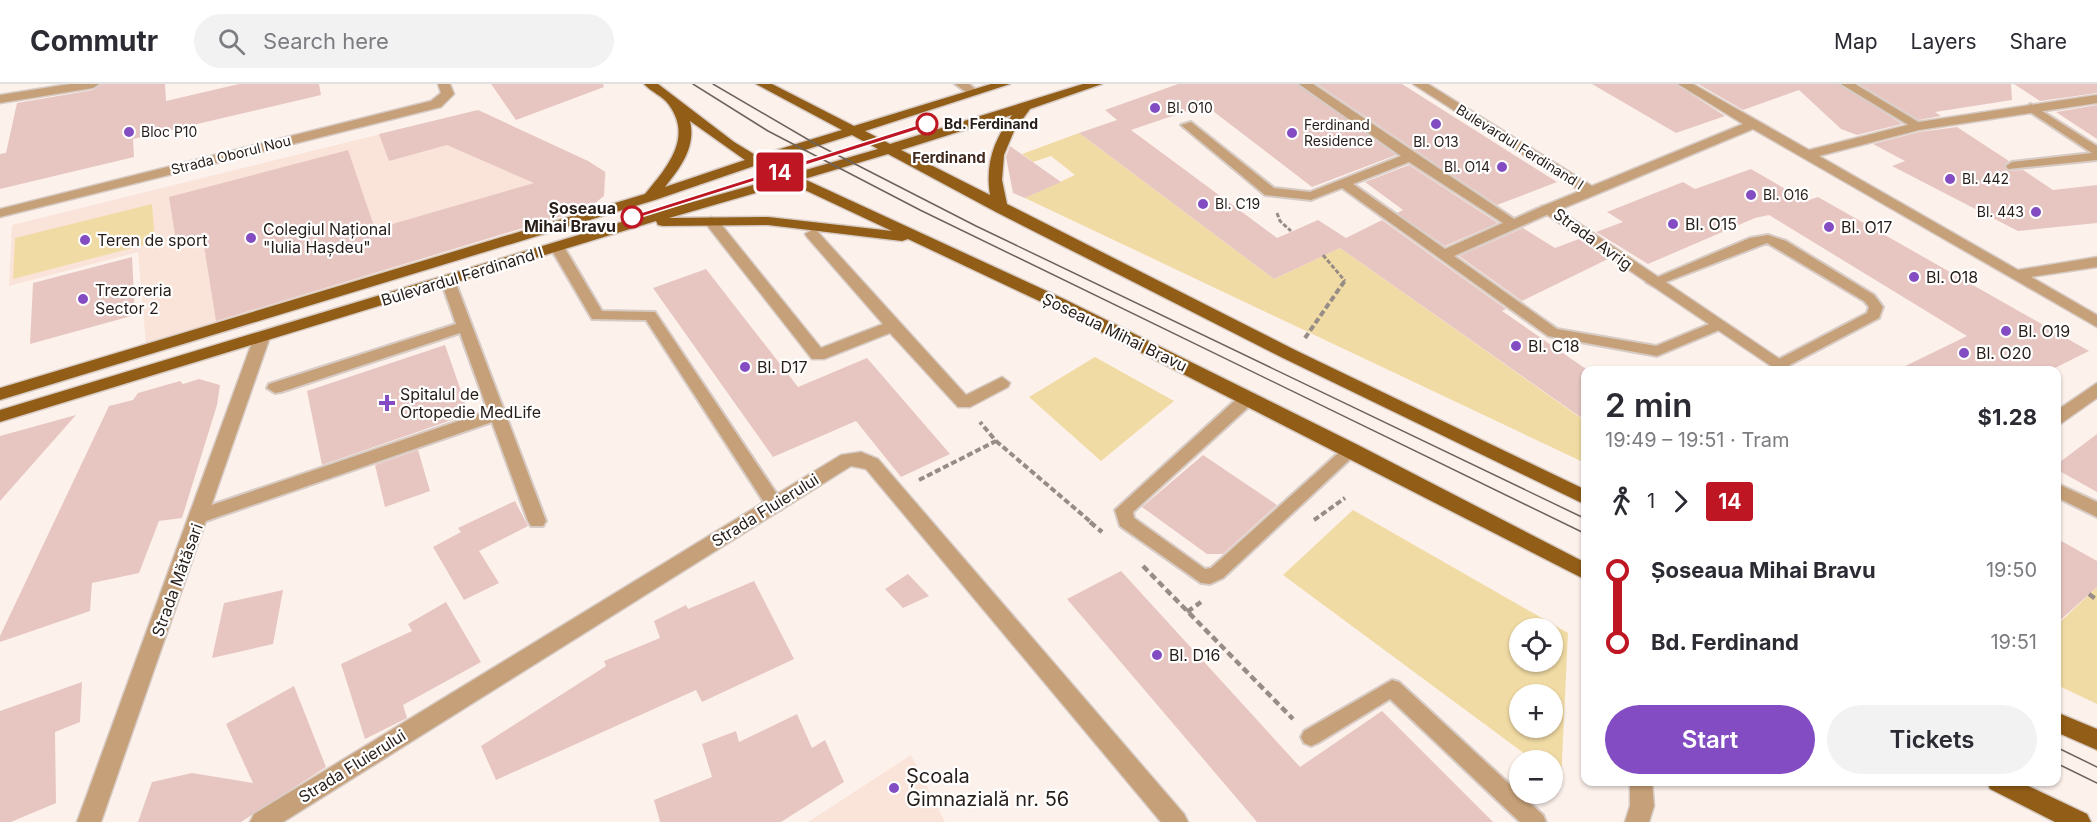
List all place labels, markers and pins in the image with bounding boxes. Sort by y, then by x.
place label: Bl. O10 [1167,99,1213,116]
marker: Bl. O10 [1148,101,1162,115]
marker: Bd. Ferdinand [916,113,938,135]
place label: Bd. Ferdinand [944,115,1038,132]
place label: Ferdinand Residence [1304,116,1373,149]
marker: Bl. O13 [1429,117,1443,131]
place label: Bloc P10 [141,123,197,140]
marker: Bloc P10 [122,125,136,139]
marker: Ferdinand Residence [1285,126,1299,140]
place label: Bl. O13 [1413,133,1459,150]
place label: Bl. O14 [1444,158,1490,175]
marker: Bl. O14 [1495,160,1509,174]
place label: Bl. 442 [1962,170,2009,187]
marker: Bl. 442 [1943,172,1957,186]
place label: Bl. O16 [1763,186,1809,203]
marker: Bl. O16 [1744,188,1758,202]
place label: Bl. C19 [1215,195,1260,212]
marker: Bl. C19 [1196,197,1210,211]
place label: Șoseaua Mihai Bravu [524,198,616,236]
place label: Bl. 443 [1977,203,2024,220]
marker: Bl. 443 [2029,205,2043,219]
marker: Șoseaua Mihai Bravu [621,206,643,228]
place label: Bl. O15 [1685,214,1737,234]
marker: Bl. O15 [1666,217,1680,231]
place label: Bl. O17 [1841,217,1892,237]
place label: Colegiul Național "Iulia Hașdeu" [263,219,391,257]
marker: Bl. O17 [1822,220,1836,234]
place label: Teren de sport [97,230,207,250]
marker: Colegiul Național "Iulia Hașdeu" [244,231,258,245]
marker: Teren de sport [78,233,92,247]
place label: Bl. O18 [1926,267,1978,287]
marker: Bl. O18 [1907,270,1921,284]
place label: Trezoreria Sector 2 [95,280,172,318]
marker: Trezoreria Sector 2 [76,292,90,306]
place label: Bl. O19 [2018,321,2070,341]
marker: Bl. O19 [1999,324,2013,338]
place label: Bl. C18 [1528,336,1580,356]
marker: Bl. C18 [1509,339,1523,353]
place label: Bl. O20 [1976,343,2032,363]
marker: Bl. O20 [1957,346,1971,360]
place label: Bl. D17 [757,357,808,377]
marker: Bl. D17 [738,360,752,374]
place label: Spitalul de Ortopedie MedLife [400,384,541,422]
marker: Spitalul de Ortopedie MedLife [378,394,396,412]
place label: Bl. D16 [1169,645,1220,665]
marker: Bl. D16 [1150,648,1164,662]
place label: Școala Gimnazială nr. 56 [906,764,1069,811]
marker: Școala Gimnazială nr. 56 [887,781,901,795]

